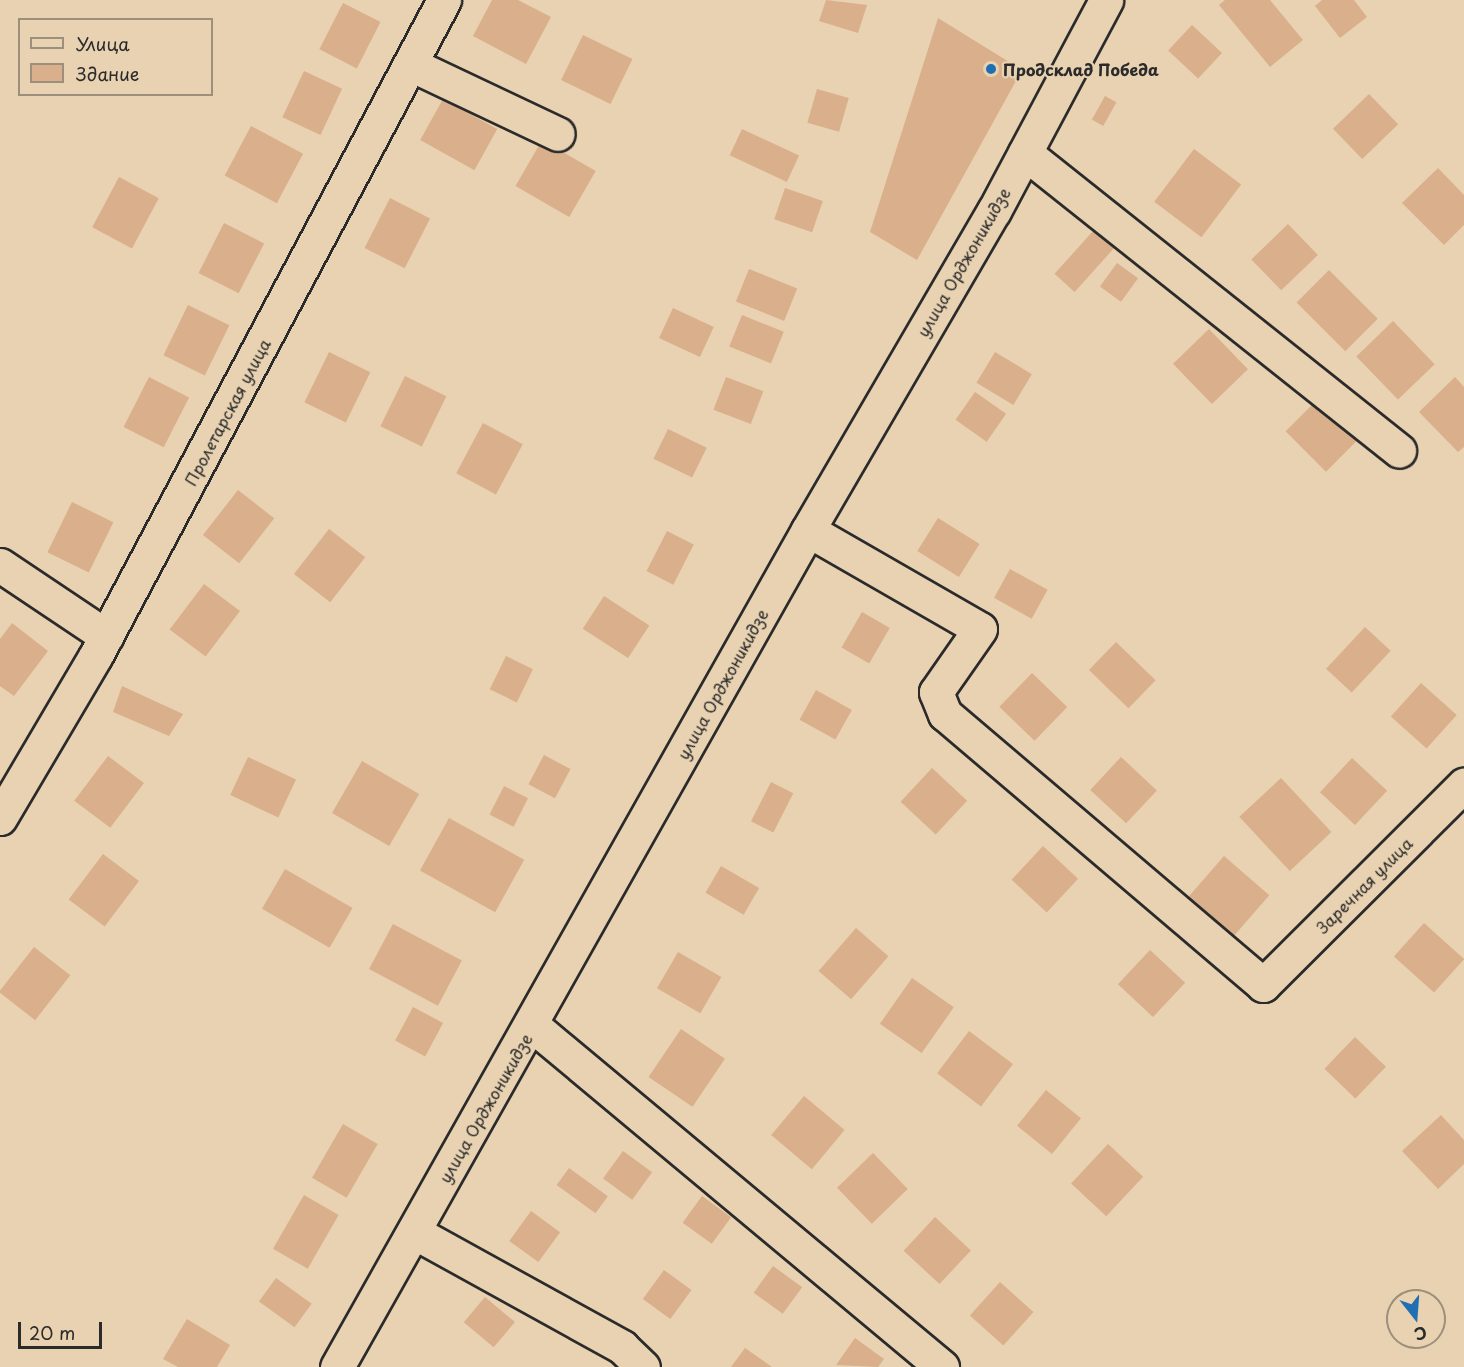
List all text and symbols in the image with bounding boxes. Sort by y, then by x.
legend [18,18,213,96]
text: Улица [76,30,130,57]
place label: Продсклад Победа [1003,59,1159,79]
text: Здание [76,60,139,87]
marker: Продсклад Победа [984,62,998,76]
street label: улица Орджоникидзе [912,184,1014,340]
street label: Пролетарская улица [180,335,274,489]
street label: улица Орджоникидзе [672,605,772,763]
street label: Заречная улица [1312,833,1416,937]
street label: улица Орджоникидзе [434,1030,536,1186]
north arrow [1386,1289,1446,1349]
scale bar [21,1310,105,1348]
text: 20 m [29,1319,75,1346]
text: С [1411,1321,1430,1348]

